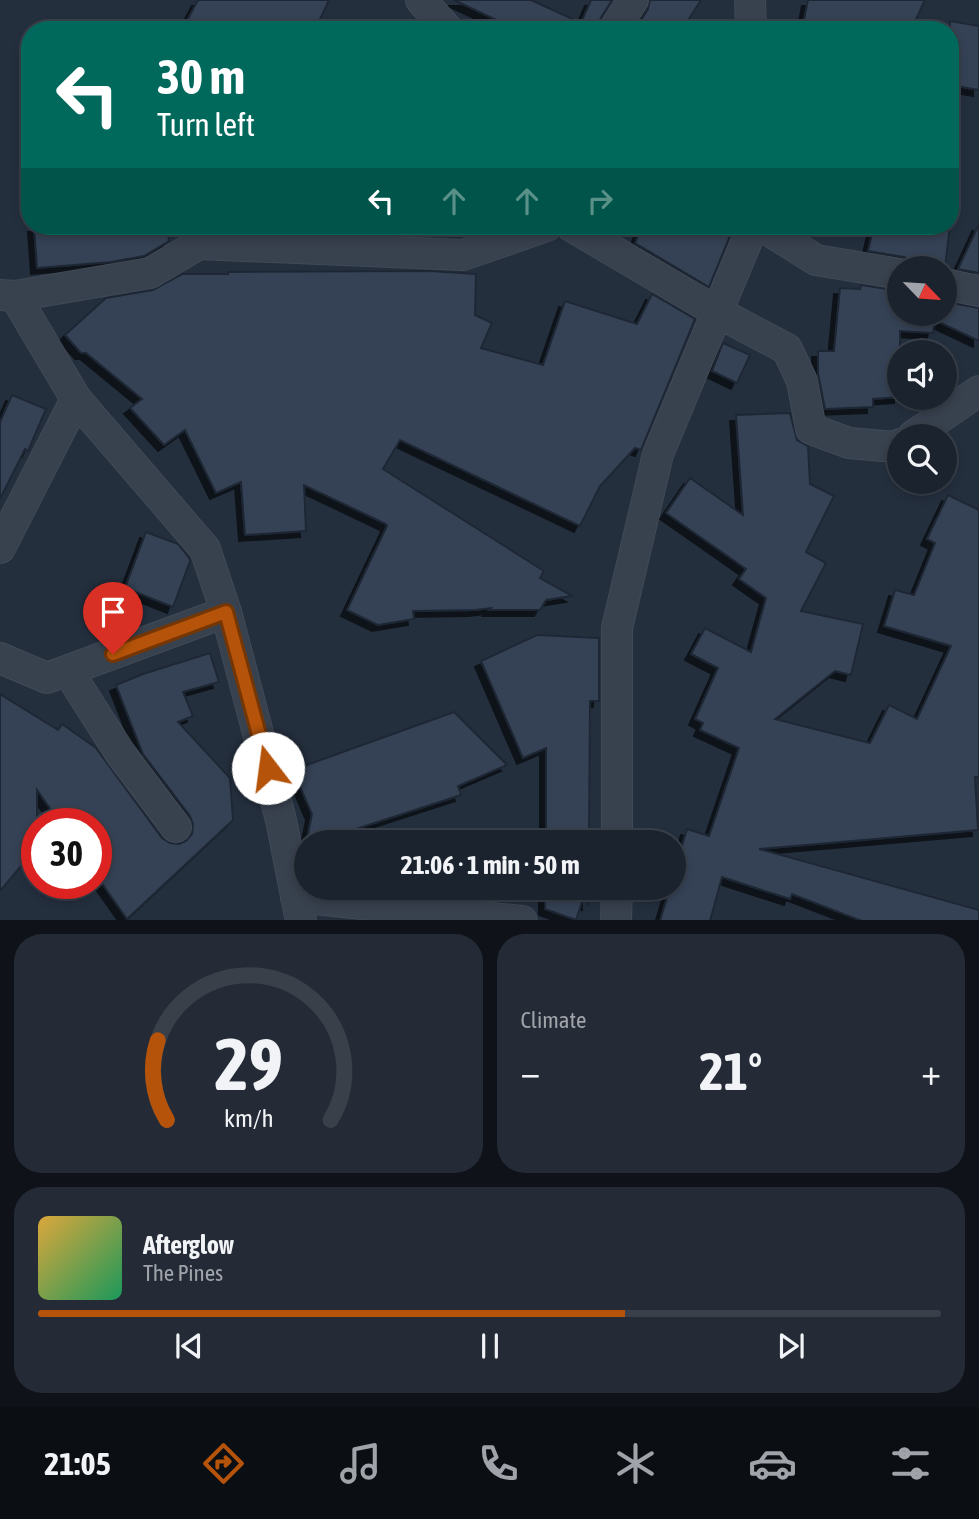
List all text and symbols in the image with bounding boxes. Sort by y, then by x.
text: 30 m [157,48,245,104]
icon: left [42,49,133,140]
text: Turn left [157,106,255,143]
icon: left [362,182,400,220]
icon: ahead [435,182,473,220]
icon: ahead [508,182,546,220]
icon: right [581,182,619,220]
north arrow [887,256,957,326]
map controls [887,256,957,494]
button: sound [887,340,957,410]
button: search [887,424,957,494]
pin [83,582,143,654]
icon: arrive [94,593,132,631]
position arrow [231,731,305,805]
speed limit sign: 30 [21,808,112,899]
text: 21:06 · 1 min · 50 m [400,850,580,880]
text: Climate [521,1007,586,1033]
text: 29 [214,1022,282,1105]
text: 21° [699,1041,762,1101]
text: − [521,1050,540,1093]
text: + [921,1050,941,1093]
text: km/h [223,1103,273,1131]
text: Afterglow [143,1230,234,1260]
text: The Pines [143,1260,223,1286]
icon: previous [170,1327,208,1365]
icon: pause [471,1327,509,1365]
icon: next [772,1327,810,1365]
icon: directions [199,1439,248,1488]
icon: music [336,1439,385,1488]
icon: phone [474,1439,523,1488]
icon: climate [611,1439,660,1488]
icon: car [748,1439,797,1488]
icon: filters [886,1439,935,1488]
text: 21:05 [44,1445,111,1482]

